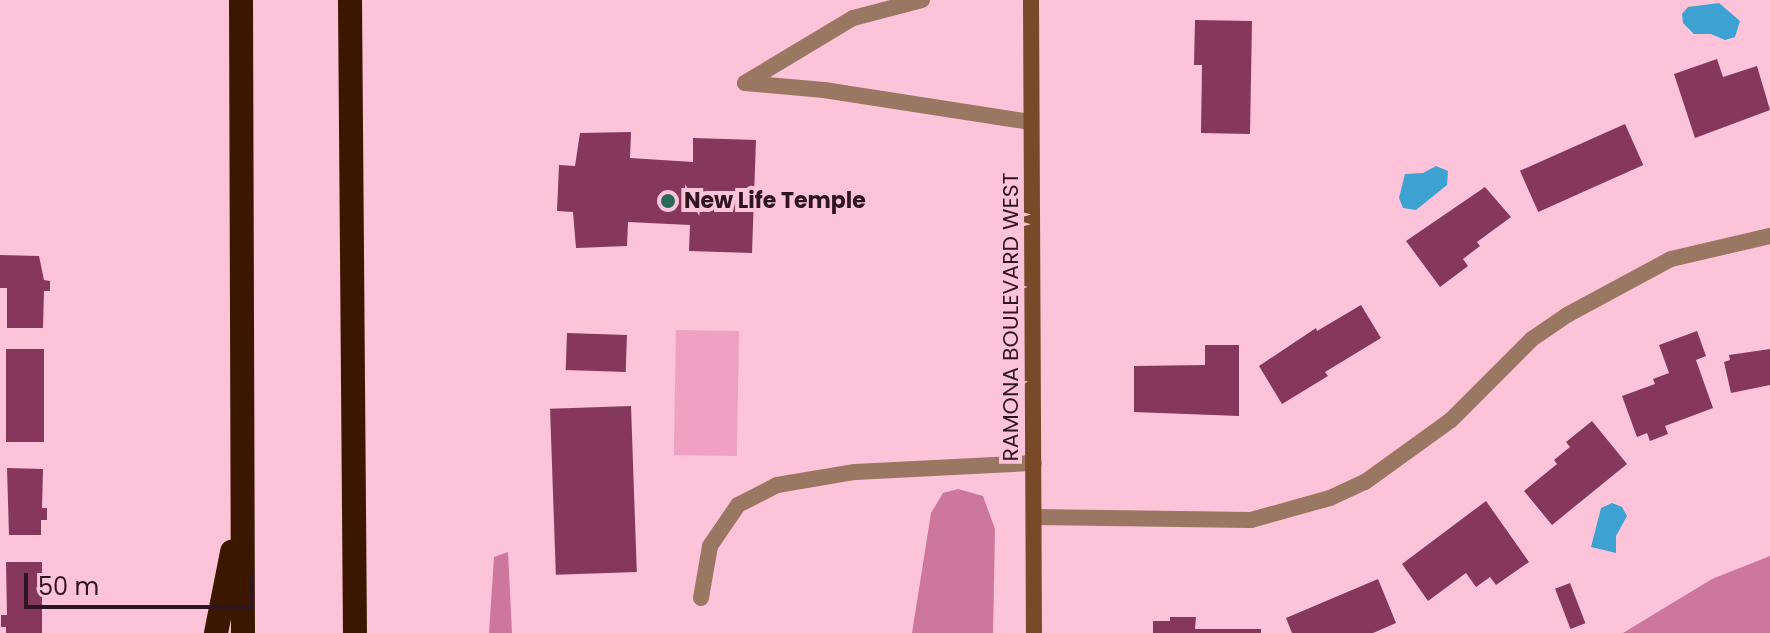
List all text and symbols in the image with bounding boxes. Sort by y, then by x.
street label: RAMONA BOULEVARD WEST [998,172,1024,462]
place label: New Life Temple [684,188,866,214]
marker: New Life Temple [659,192,677,210]
scale bar [28,557,258,607]
text: 50 m [38,570,99,603]

